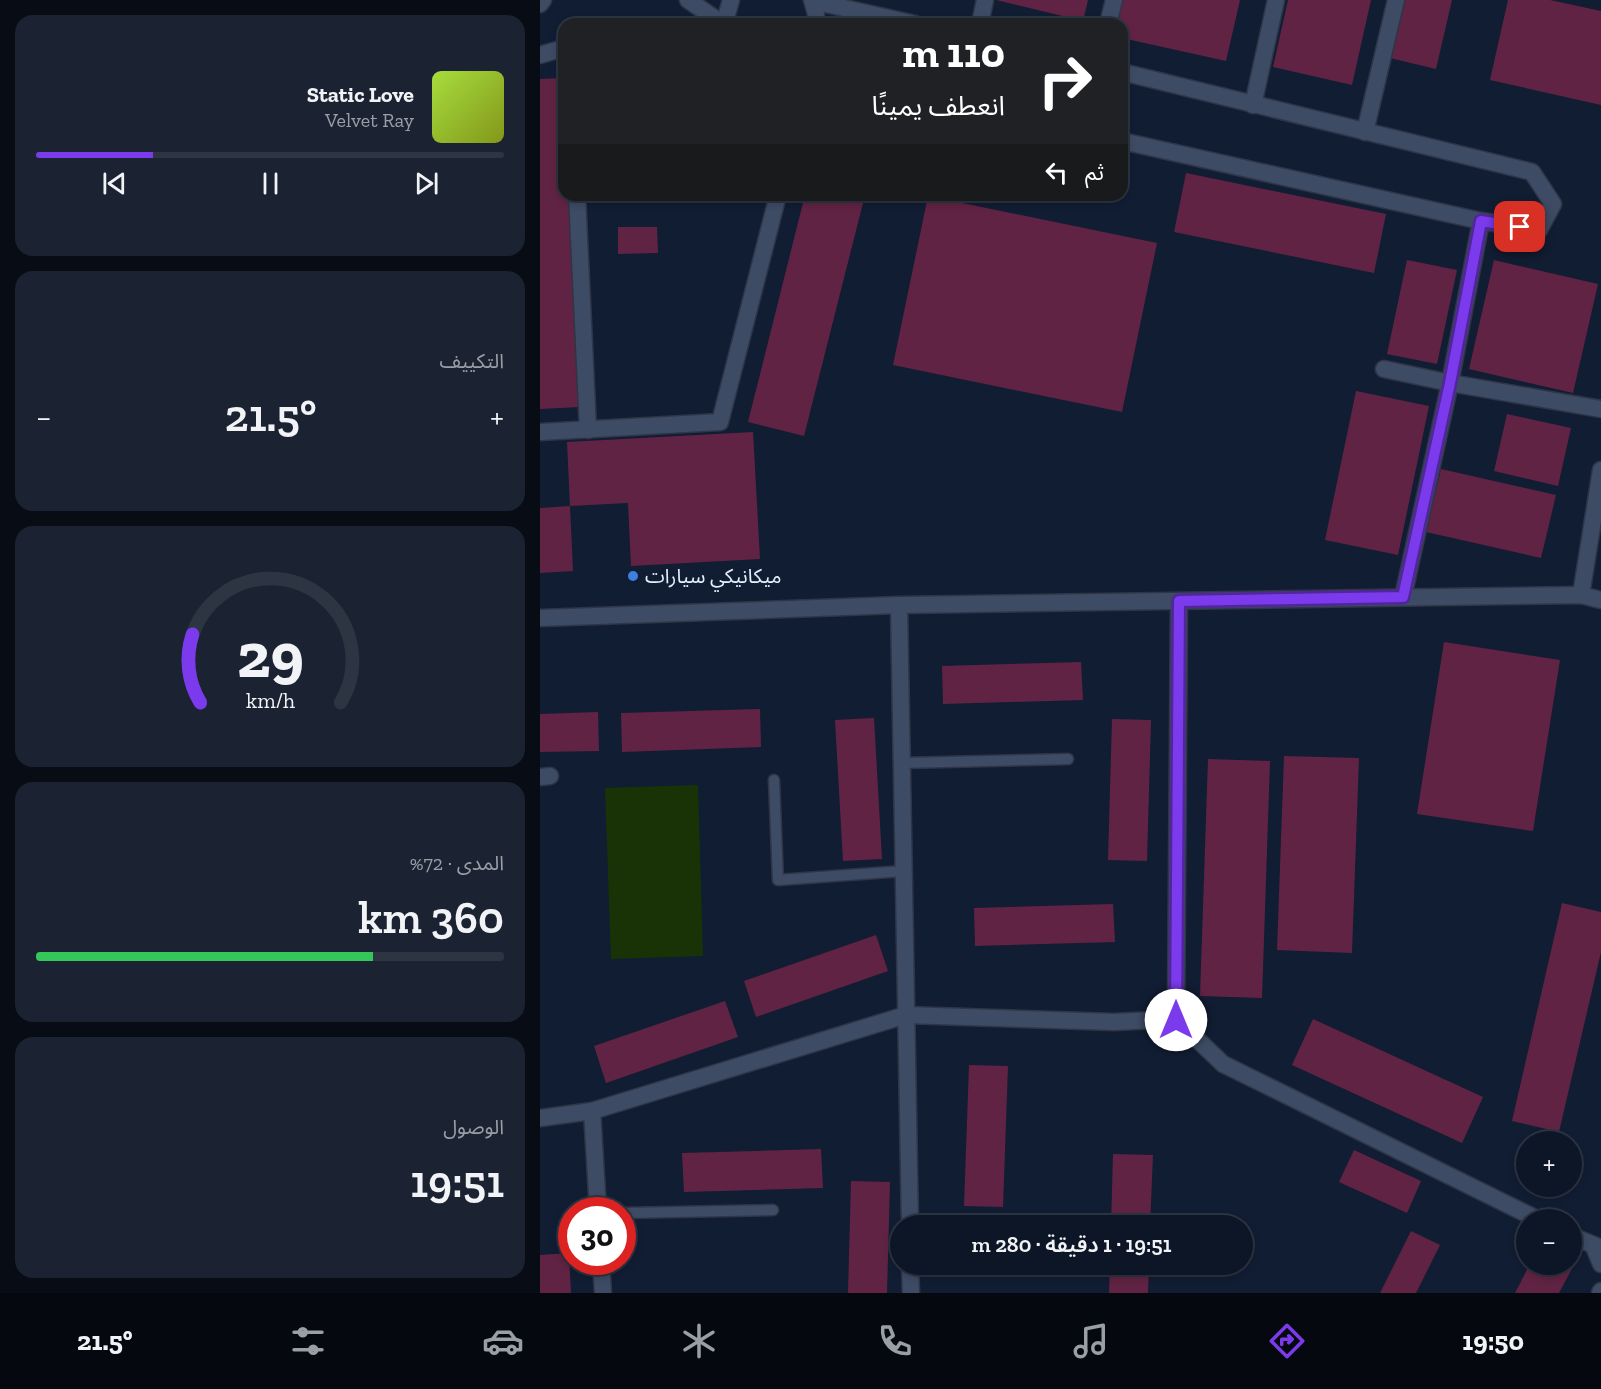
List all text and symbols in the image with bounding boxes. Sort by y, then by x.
text: 110 m [902,27,1005,78]
icon: right [1026,42,1104,120]
text: Static Love [307,81,414,108]
text: انعطف يمينًا [871,90,1005,122]
text: Velvet Ray [325,108,414,132]
icon: left [1040,156,1073,189]
text: ثم [1085,159,1104,186]
icon: previous [98,167,131,200]
icon: pause [254,167,287,200]
icon: next [410,167,443,200]
pin [1494,201,1545,252]
icon: arrive [1503,210,1536,243]
text: التكييف [440,349,504,373]
text: 21.5° [225,389,317,443]
text: − [36,397,51,436]
text: + [490,397,504,436]
place label: ميكانيكي سيارات [645,564,782,592]
marker: ميكانيكي سيارات [626,569,640,583]
text: 29 [237,619,303,694]
text: km/h [246,689,294,714]
text: المدى · 72% [410,851,504,875]
text: 360 km [358,891,504,945]
position arrow [1144,988,1208,1052]
text: الوصول [443,1115,504,1139]
map controls [1516,1131,1582,1275]
button: + [1516,1131,1582,1197]
text: 19:51 [410,1155,504,1209]
speed limit sign: 30 [558,1197,636,1275]
button: − [1516,1209,1582,1275]
text: 19:51 · 1 دقيقة · 280 m [972,1231,1171,1258]
icon: filters [287,1320,329,1362]
icon: car [482,1320,524,1362]
icon: climate [678,1320,720,1362]
icon: phone [874,1320,916,1362]
icon: music [1070,1320,1112,1362]
icon: directions [1266,1320,1308,1362]
text: 21.5° [77,1325,133,1357]
text: 19:50 [1462,1325,1524,1357]

